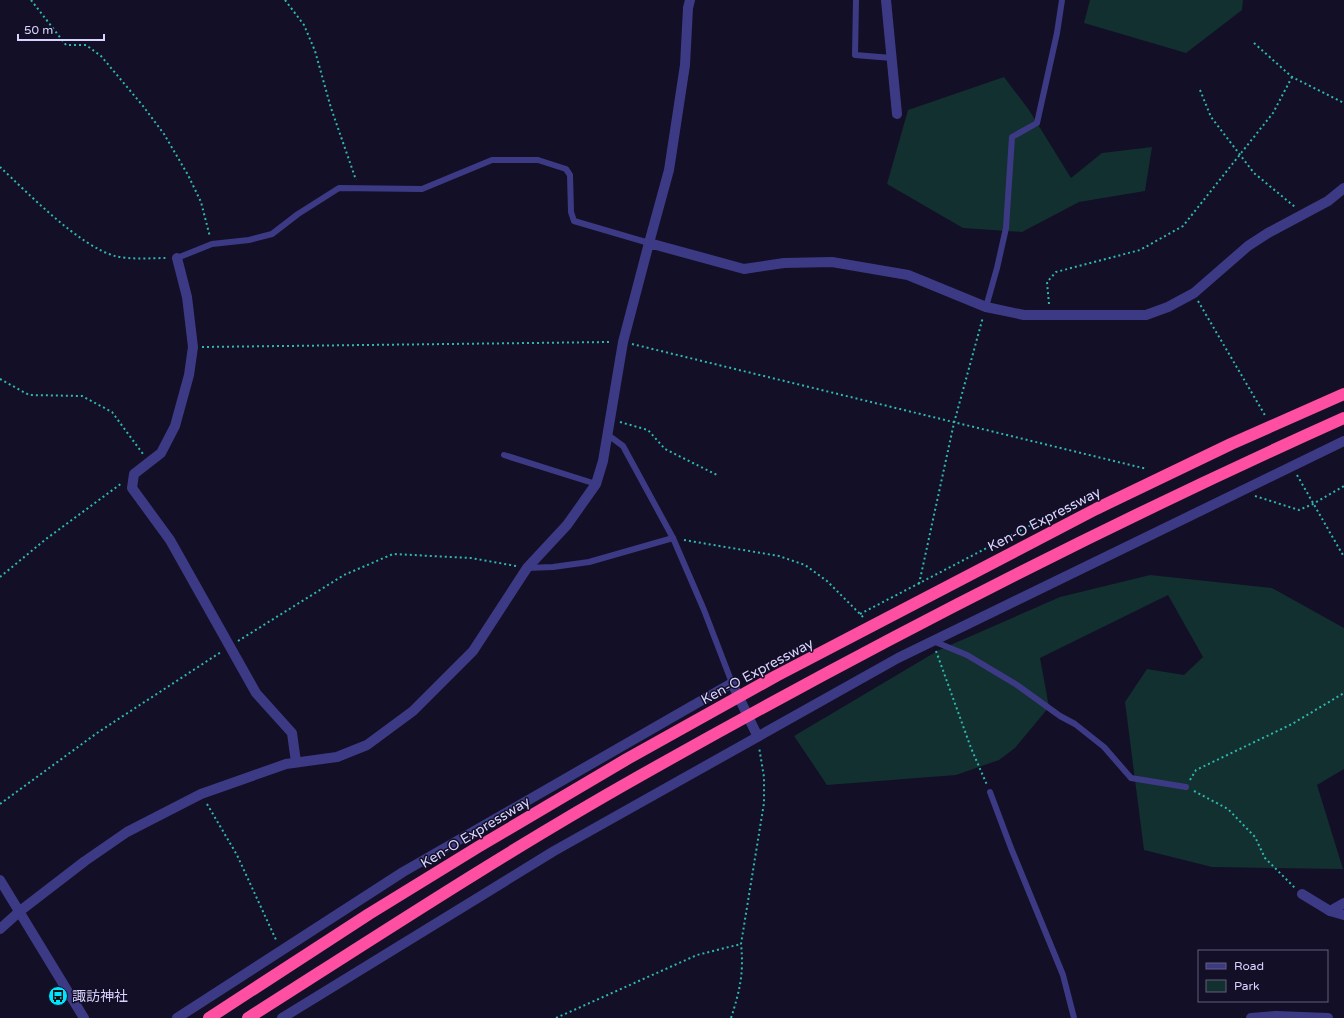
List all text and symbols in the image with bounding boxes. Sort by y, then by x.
scale bar [18,16,104,42]
text: 50 m [24,23,53,37]
street label: Ken-O Expressway [985,483,1104,555]
street label: Ken-O Expressway [698,634,817,708]
street label: Ken-O Expressway [417,793,533,872]
legend [1198,950,1328,1002]
text: Road [1234,959,1264,973]
text: Park [1234,979,1260,993]
bus stop icon: 諏訪神社 [47,985,69,1007]
place label: 諏訪神社 [72,988,128,1005]

